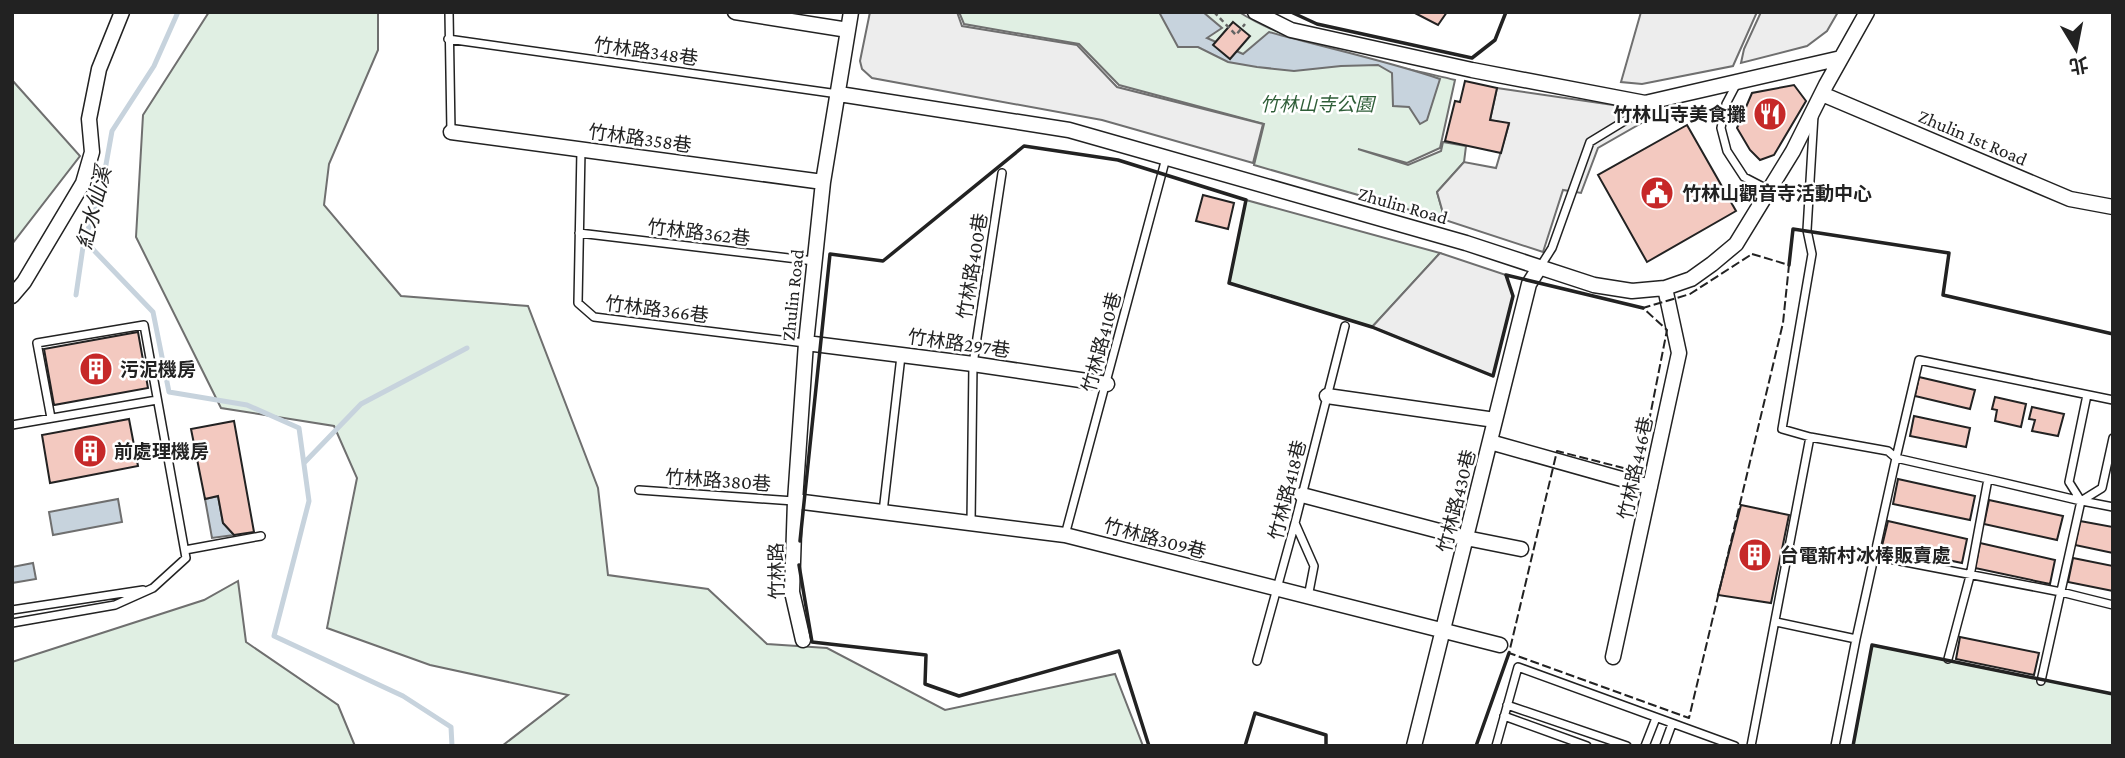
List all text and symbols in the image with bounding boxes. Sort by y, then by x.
north arrow [2041,14,2111,84]
street label: 竹林路348巷 [593,34,699,69]
text: 北 [2068,53,2090,77]
park label: 竹林山寺公園 [1260,94,1377,115]
restaurant icon: 竹林山寺美食攤 [1751,95,1789,133]
place label: 竹林山寺美食攤 [1613,104,1746,125]
street label: Zhulin 1st Road [1915,105,2030,170]
street label: 竹林路358巷 [587,121,693,156]
water label: 紅水仙溪 [72,161,117,252]
public building icon: 竹林山觀音寺活動中心 [1638,174,1676,212]
street label: Zhulin Road [1356,183,1450,228]
place label: 竹林山觀音寺活動中心 [1682,183,1872,204]
street label: 竹林路400巷 [954,211,991,321]
street label: 竹林路362巷 [646,216,752,249]
street label: Zhulin Road [777,248,808,342]
street label: 竹林路410巷 [1078,290,1125,394]
street label: 竹林路366巷 [604,293,710,326]
street label: 竹林路297巷 [906,326,1011,361]
building icon: 污泥機房 [77,350,115,388]
place label: 污泥機房 [120,359,196,380]
street label: 竹林路446巷 [1614,415,1657,522]
building icon: 前處理機房 [71,432,109,470]
street label: 竹林路418巷 [1265,438,1310,542]
place label: 前處理機房 [114,441,209,462]
street label: 竹林路430巷 [1434,448,1479,555]
street label: 竹林路380巷 [664,466,772,495]
street label: 竹林路309巷 [1101,515,1209,562]
building icon: 台電新村冰棒販賣處 [1736,536,1774,574]
street label: 竹林路 [766,542,787,600]
place label: 台電新村冰棒販賣處 [1780,545,1951,566]

